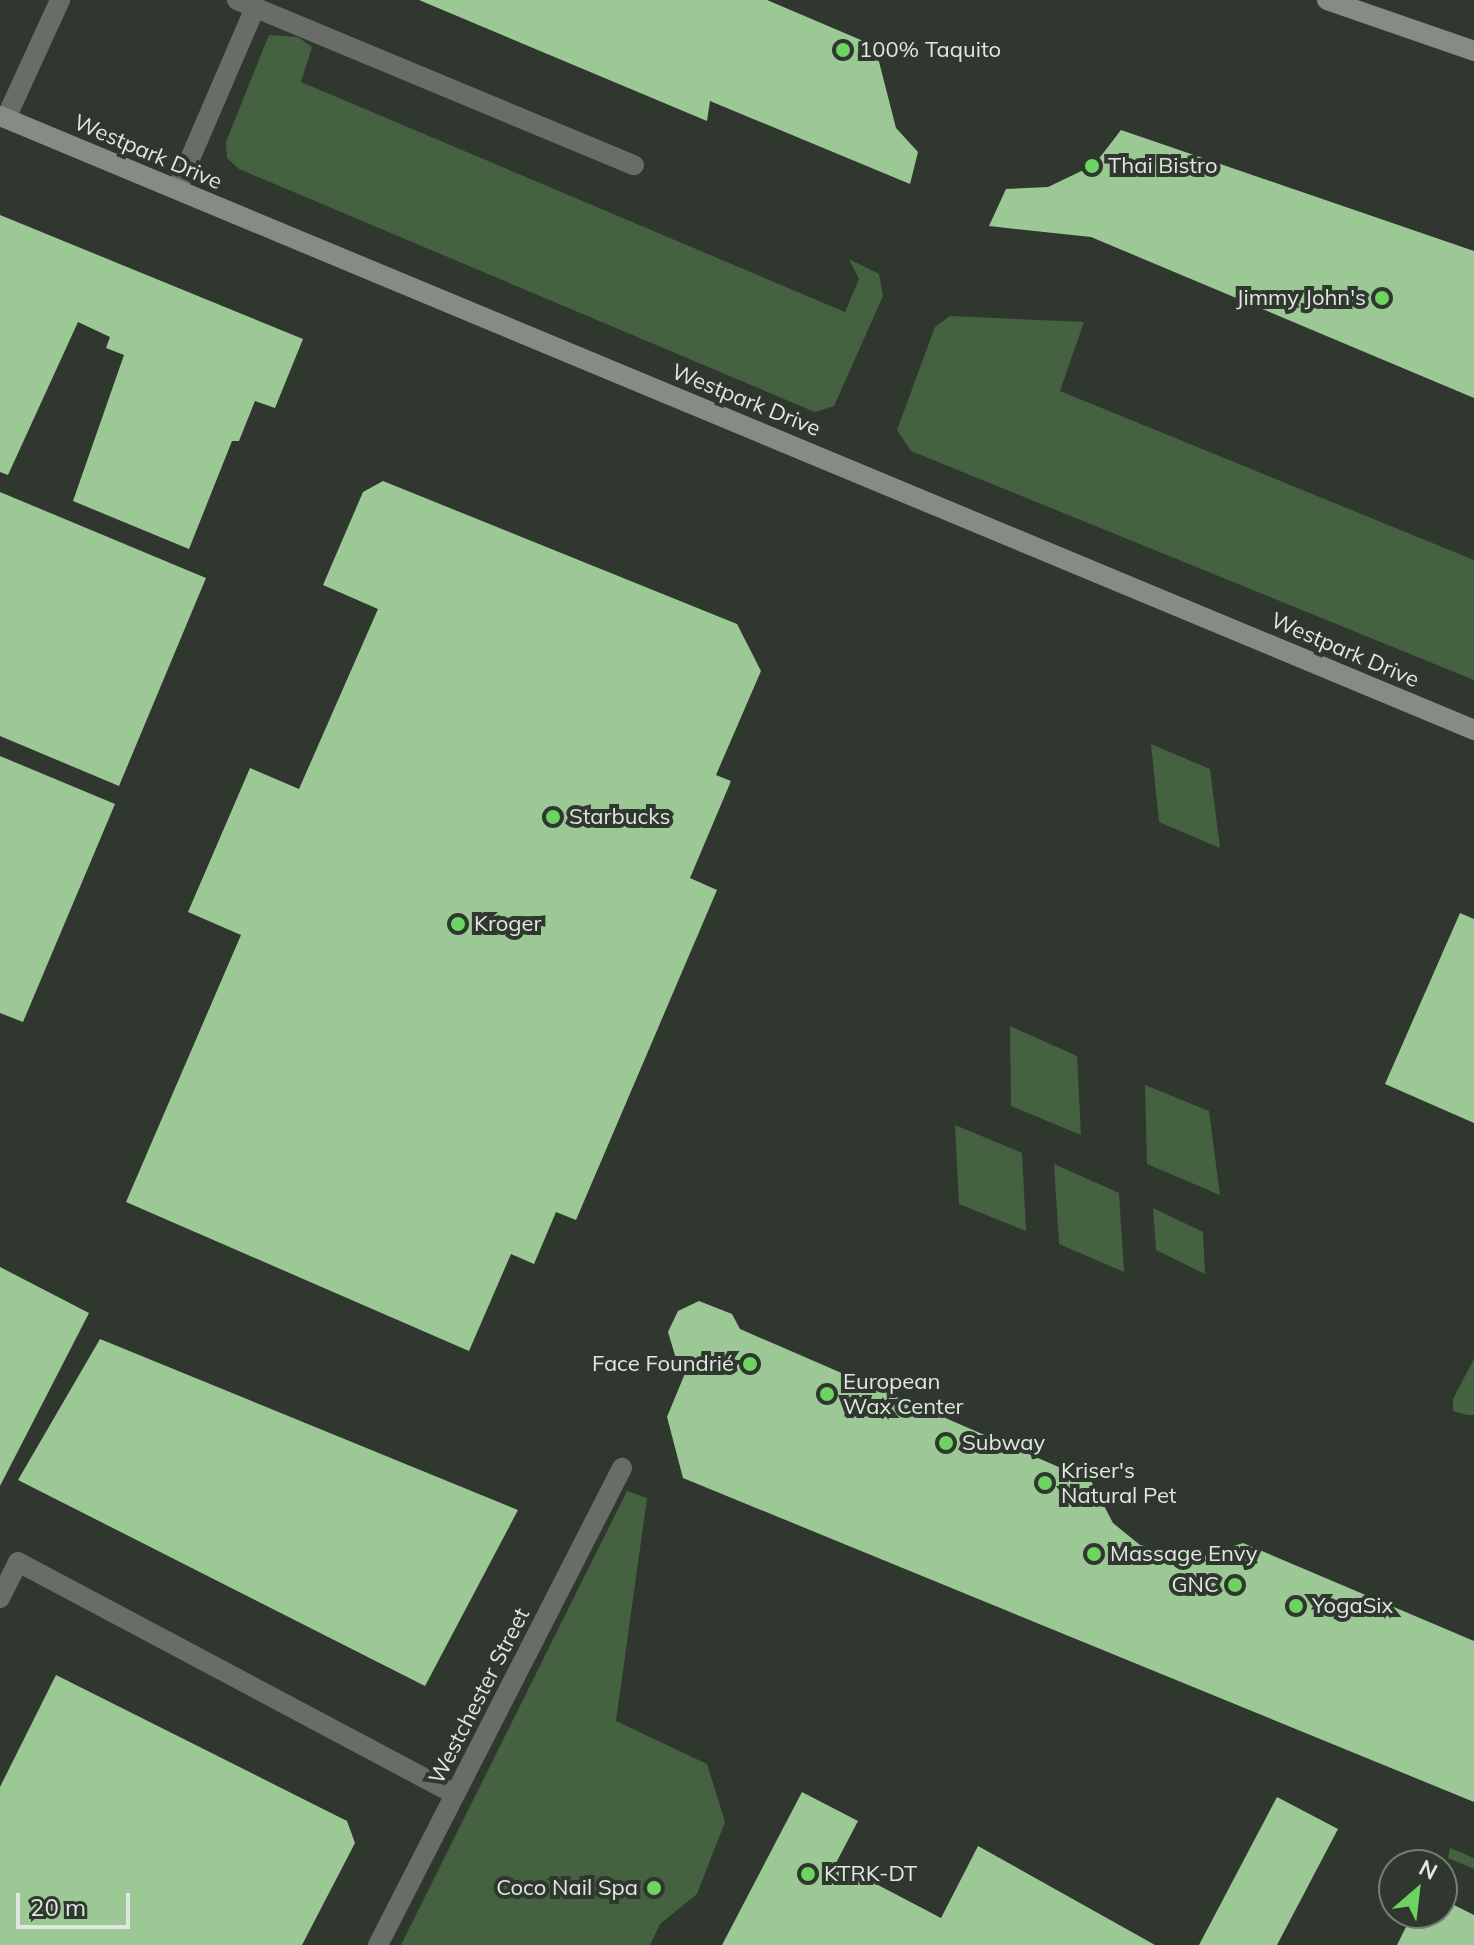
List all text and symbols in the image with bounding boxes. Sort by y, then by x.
place label: 100% Taquito [859,37,1001,63]
marker: 100% Taquito [834,41,852,59]
street label: Westpark Drive [70,109,226,195]
place label: Thai Bistro [1108,153,1217,179]
marker: Thai Bistro [1083,157,1101,175]
place label: Jimmy John's [1236,285,1366,311]
marker: Jimmy John's [1373,289,1391,307]
street label: Westpark Drive [668,358,824,442]
street label: Westpark Drive [1267,607,1423,693]
place label: Starbucks [569,804,670,830]
marker: Starbucks [544,808,562,826]
place label: Kroger [474,911,542,937]
marker: Kroger [449,915,467,933]
place label: Face Foundrié [592,1351,734,1377]
marker: Face Foundrié [741,1355,759,1373]
place label: European Wax Center [843,1368,964,1420]
marker: European Wax Center [818,1385,836,1403]
place label: Subway [962,1430,1045,1456]
marker: Subway [937,1434,955,1452]
place label: Kriser's Natural Pet [1061,1457,1177,1508]
marker: Kriser's Natural Pet [1036,1474,1054,1492]
place label: Massage Envy [1110,1541,1257,1567]
marker: Massage Envy [1085,1545,1103,1563]
place label: GNC [1171,1572,1219,1598]
marker: GNC [1226,1576,1244,1594]
place label: YogaSix [1312,1593,1393,1619]
marker: YogaSix [1287,1597,1305,1615]
street label: Westchester Street [423,1603,535,1789]
north arrow [1378,1849,1458,1929]
text: N [1414,1853,1442,1886]
place label: KTRK-DT [824,1861,917,1887]
marker: KTRK-DT [799,1865,817,1883]
place label: Coco Nail Spa [496,1875,638,1901]
scale bar [20,1877,134,1927]
marker: Coco Nail Spa [645,1879,663,1897]
text: 20 m [30,1892,86,1922]

